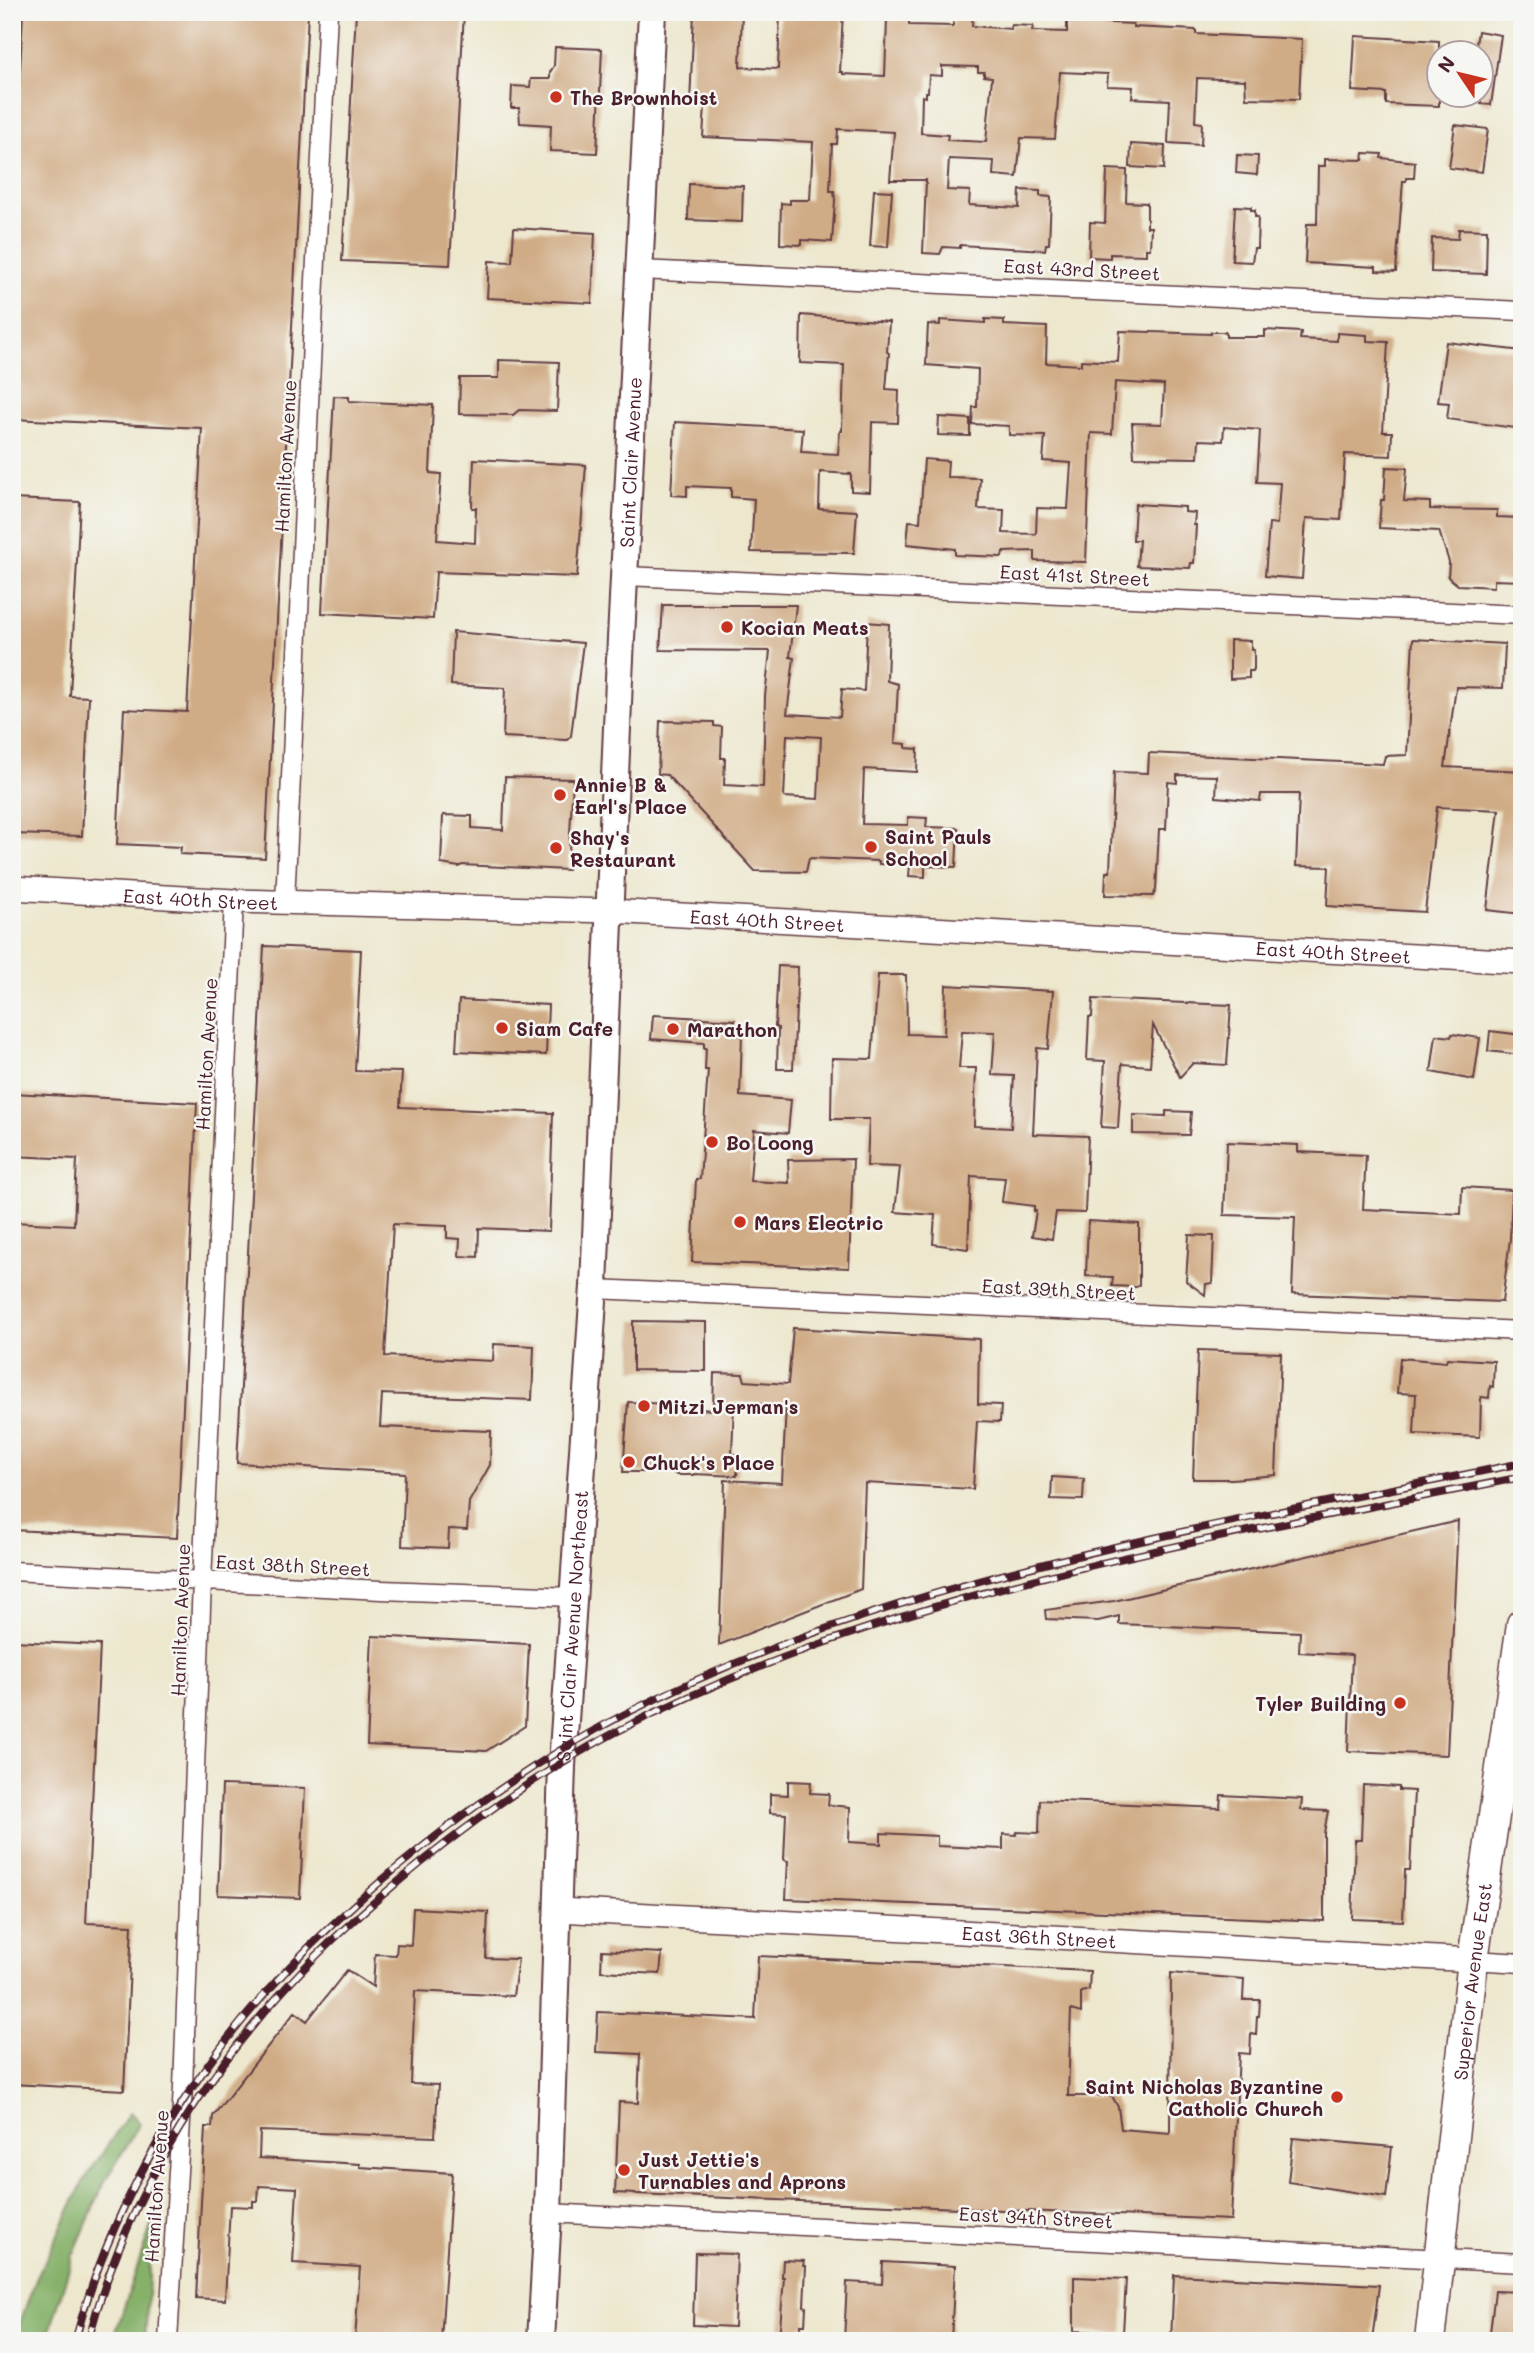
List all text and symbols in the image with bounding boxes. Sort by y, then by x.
north arrow [1426,38,1496,108]
text: N [1431,51,1460,77]
place label: The Brownhoist [570,85,717,110]
marker: The Brownhoist [548,89,564,105]
street label: East 43rd Street [1003,252,1161,286]
street label: Saint Clair Avenue [613,376,646,548]
street label: Hamilton Avenue [269,379,301,533]
street label: East 41st Street [999,559,1151,591]
place label: Kocian Meats [741,615,869,640]
marker: Kocian Meats [719,619,735,635]
place label: Annie B & Earl's Place [574,772,687,819]
marker: Annie B & Earl's Place [552,787,568,803]
place label: Saint Pauls School [885,824,991,871]
place label: Shay's Restaurant [570,825,676,872]
marker: Saint Pauls School [863,839,879,855]
marker: Shay's Restaurant [548,840,564,856]
street label: East 40th Street [123,882,278,915]
street label: East 40th Street [689,903,845,937]
street label: East 40th Street [1255,935,1411,968]
street label: Hamilton Avenue [190,977,222,1131]
place label: Siam Cafe [516,1016,613,1041]
place label: Marathon [687,1017,778,1042]
marker: Siam Cafe [494,1020,510,1036]
marker: Marathon [665,1021,681,1037]
place label: Bo Loong [726,1130,814,1155]
marker: Bo Loong [704,1134,720,1150]
place label: Mars Electric [754,1210,883,1235]
marker: Mars Electric [732,1214,748,1230]
street label: East 39th Street [981,1272,1137,1306]
place label: Mitzi Jerman's [658,1394,798,1419]
marker: Mitzi Jerman's [636,1398,652,1414]
place label: Chuck's Place [643,1450,775,1475]
marker: Chuck's Place [621,1454,637,1470]
street label: Saint Clair Avenue Northeast [550,1489,593,1762]
street label: Hamilton Avenue [165,1543,195,1697]
street label: East 38th Street [215,1548,371,1582]
place label: Tyler Building [1255,1691,1386,1716]
marker: Tyler Building [1392,1695,1408,1711]
street label: Superior Avenue East [1447,1881,1497,2082]
street label: East 36th Street [961,1920,1117,1953]
place label: Saint Nicholas Byzantine Catholic Church [1085,2074,1323,2121]
marker: Saint Nicholas Byzantine Catholic Church [1329,2089,1345,2105]
street label: Hamilton Avenue [138,2109,174,2263]
place label: Just Jettie's Turnables and Aprons [638,2147,846,2194]
marker: Just Jettie's Turnables and Aprons [616,2162,632,2178]
street label: East 34th Street [958,2200,1114,2234]

